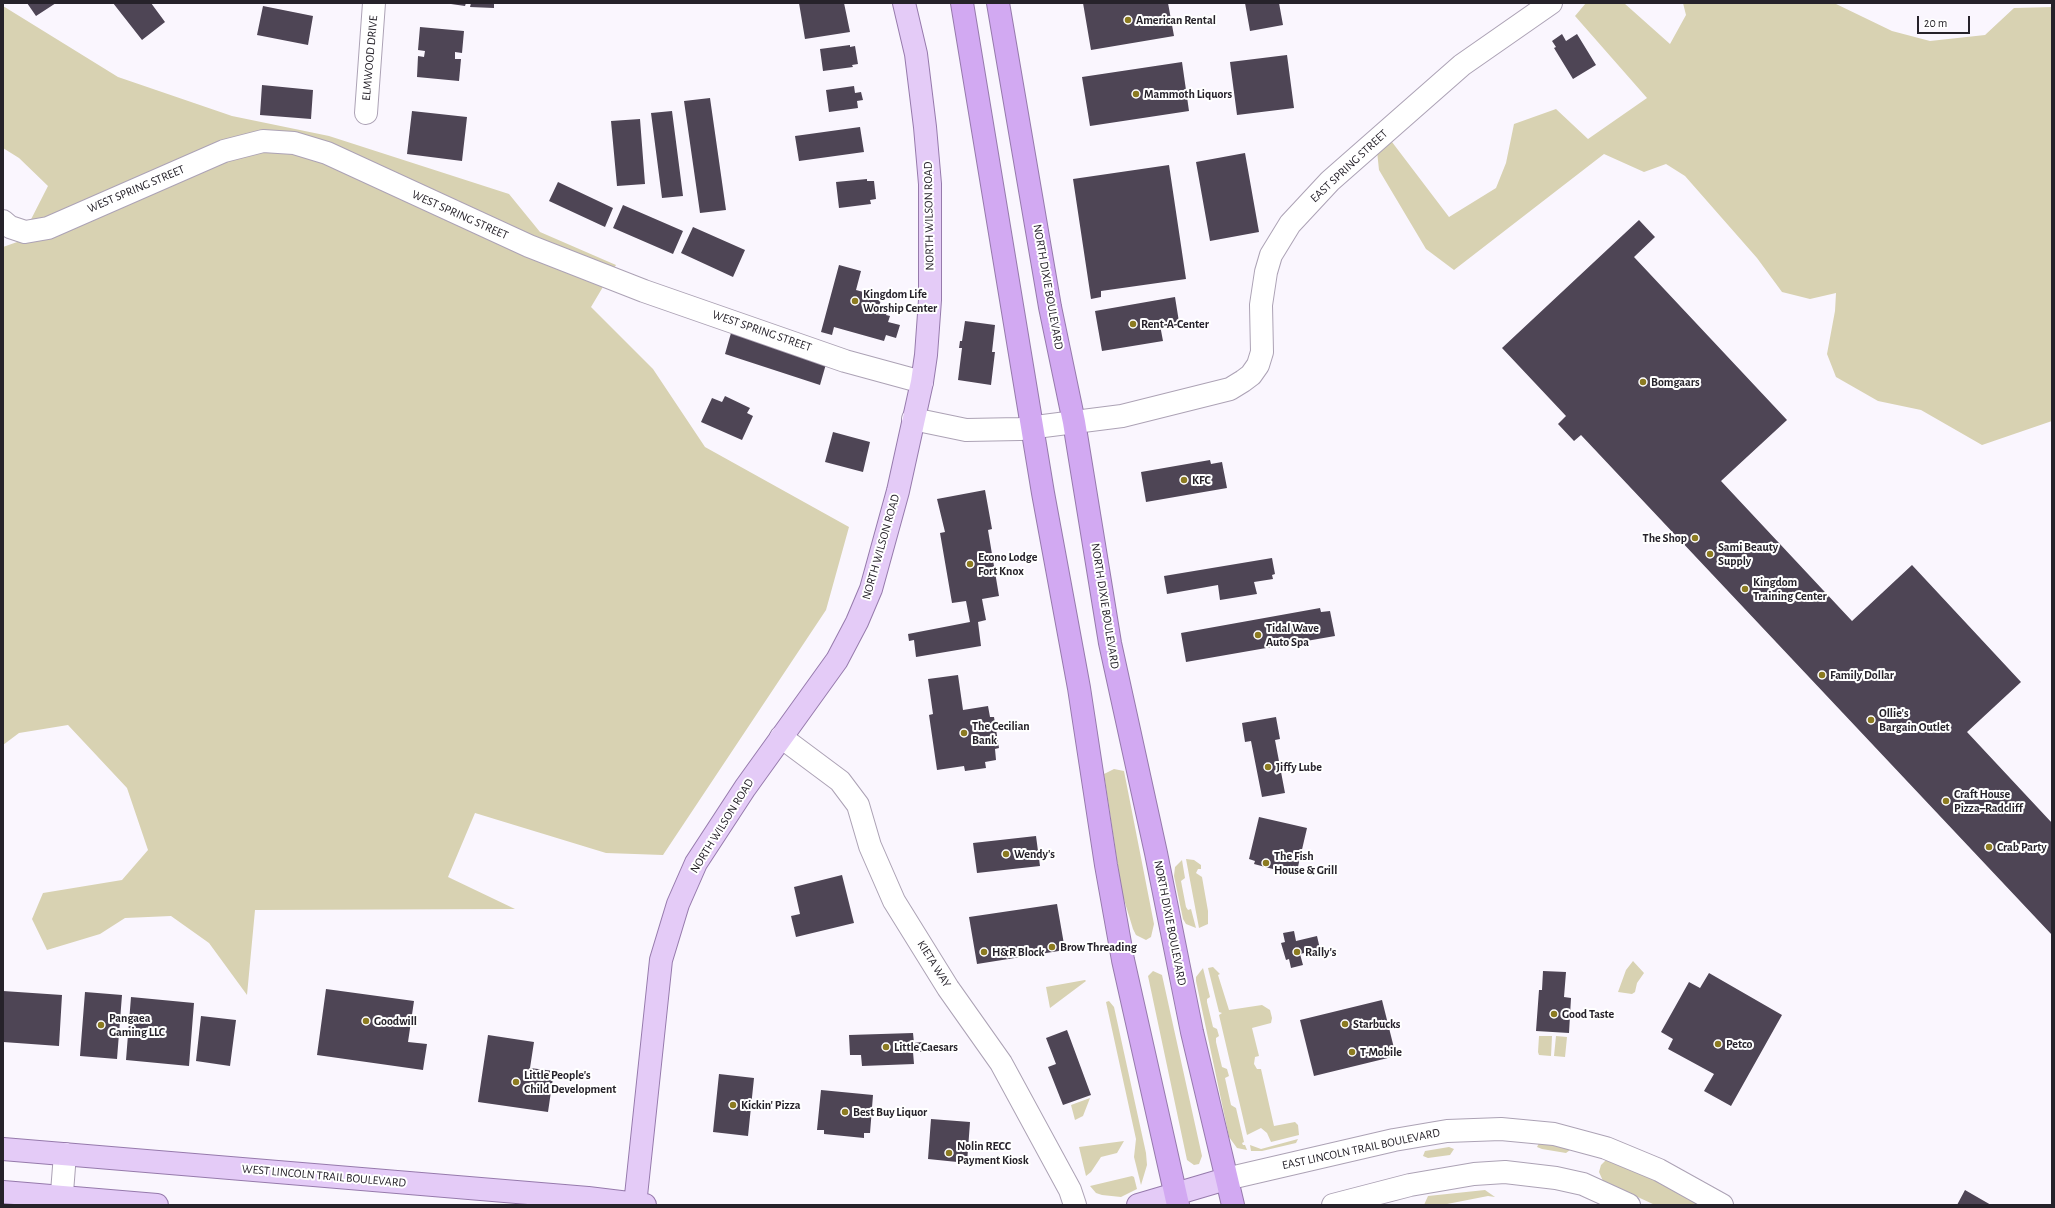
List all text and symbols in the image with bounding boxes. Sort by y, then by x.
scale bar [1919,8,1972,34]
place label: American Rental [1136,13,1216,27]
street label: ELMWOOD DRIVE [359,15,381,101]
marker: American Rental [1123,15,1133,25]
text: 20 m [1924,17,1947,29]
place label: Mammoth Liquors [1144,87,1232,101]
marker: Mammoth Liquors [1131,89,1141,99]
street label: EAST SPRING STREET [1307,126,1391,206]
street label: NORTH WILSON ROAD [921,161,937,271]
street label: WEST SPRING STREET [85,162,187,216]
street label: WEST SPRING STREET [409,187,511,243]
street label: NORTH DIXIE BOULEVARD [1030,223,1066,351]
place label: Kingdom Life Worship Center [863,287,937,315]
marker: Kingdom Life Worship Center [850,296,860,306]
street label: WEST SPRING STREET [710,307,814,355]
place label: Rent-A-Center [1141,317,1209,331]
marker: Rent-A-Center [1128,319,1138,329]
place label: Bomgaars [1651,375,1700,389]
marker: Bomgaars [1638,377,1648,387]
place label: KFC [1192,473,1211,487]
marker: KFC [1179,475,1189,485]
street label: NORTH WILSON ROAD [859,493,903,601]
place label: The Shop [1643,531,1687,545]
marker: The Shop [1690,533,1700,543]
place label: Sami Beauty Supply [1718,540,1778,568]
street label: NORTH DIXIE BOULEVARD [1088,542,1122,670]
marker: Sami Beauty Supply [1705,549,1715,559]
place label: Econo Lodge Fort Knox [978,550,1037,578]
marker: Econo Lodge Fort Knox [965,559,975,569]
place label: Kingdom Training Center [1753,575,1827,603]
marker: Kingdom Training Center [1740,584,1750,594]
place label: Tidal Wave Auto Spa [1266,621,1319,649]
marker: Tidal Wave Auto Spa [1253,630,1263,640]
place label: Family Dollar [1830,668,1894,682]
marker: Family Dollar [1817,670,1827,680]
place label: Ollie's Bargain Outlet [1879,706,1950,734]
marker: Ollie's Bargain Outlet [1866,715,1876,725]
place label: The Cecilian Bank [972,719,1030,747]
marker: The Cecilian Bank [959,728,969,738]
place label: Jiffy Lube [1276,760,1322,774]
marker: Jiffy Lube [1263,762,1273,772]
street label: NORTH WILSON ROAD [687,776,757,876]
place label: Craft House Pizza–Radcliff [1954,787,2023,815]
marker: Craft House Pizza–Radcliff [1941,796,1951,806]
place label: Crab Party [1997,840,2047,854]
marker: Crab Party [1984,842,1994,852]
place label: Wendy's [1014,847,1055,861]
marker: Wendy's [1001,849,1011,859]
place label: The Fish House & Grill [1274,849,1337,877]
marker: The Fish House & Grill [1261,858,1271,868]
street label: NORTH DIXIE BOULEVARD [1151,859,1189,987]
street label: KIETA WAY [914,938,954,990]
place label: Brow Threading [1060,940,1137,954]
marker: Brow Threading [1047,942,1057,952]
place label: H&R Block [992,945,1044,959]
place label: Rally's [1305,945,1336,959]
marker: H&R Block [979,947,989,957]
marker: Rally's [1292,947,1302,957]
place label: Good Taste [1562,1007,1614,1021]
marker: Good Taste [1549,1009,1559,1019]
place label: Pangaea Gaming LLC [109,1011,165,1039]
place label: Goodwill [374,1014,417,1028]
marker: Goodwill [361,1016,371,1026]
place label: Starbucks [1353,1017,1400,1031]
marker: Starbucks [1340,1019,1350,1029]
marker: Pangaea Gaming LLC [96,1020,106,1030]
place label: Petco [1726,1037,1752,1051]
marker: Petco [1713,1039,1723,1049]
place label: Little Caesars [894,1040,958,1054]
marker: Little Caesars [881,1042,891,1052]
place label: T-Mobile [1360,1045,1402,1059]
marker: T-Mobile [1347,1047,1357,1057]
place label: Little People's Child Development [524,1068,616,1096]
marker: Little People's Child Development [511,1077,521,1087]
place label: Kickin' Pizza [741,1098,801,1112]
marker: Kickin' Pizza [728,1100,738,1110]
place label: Best Buy Liquor [853,1105,927,1119]
marker: Best Buy Liquor [840,1107,850,1117]
street label: EAST LINCOLN TRAIL BOULEVARD [1281,1125,1441,1173]
place label: Nolin RECC Payment Kiosk [957,1139,1029,1167]
marker: Nolin RECC Payment Kiosk [944,1148,954,1158]
street label: WEST LINCOLN TRAIL BOULEVARD [241,1162,407,1190]

